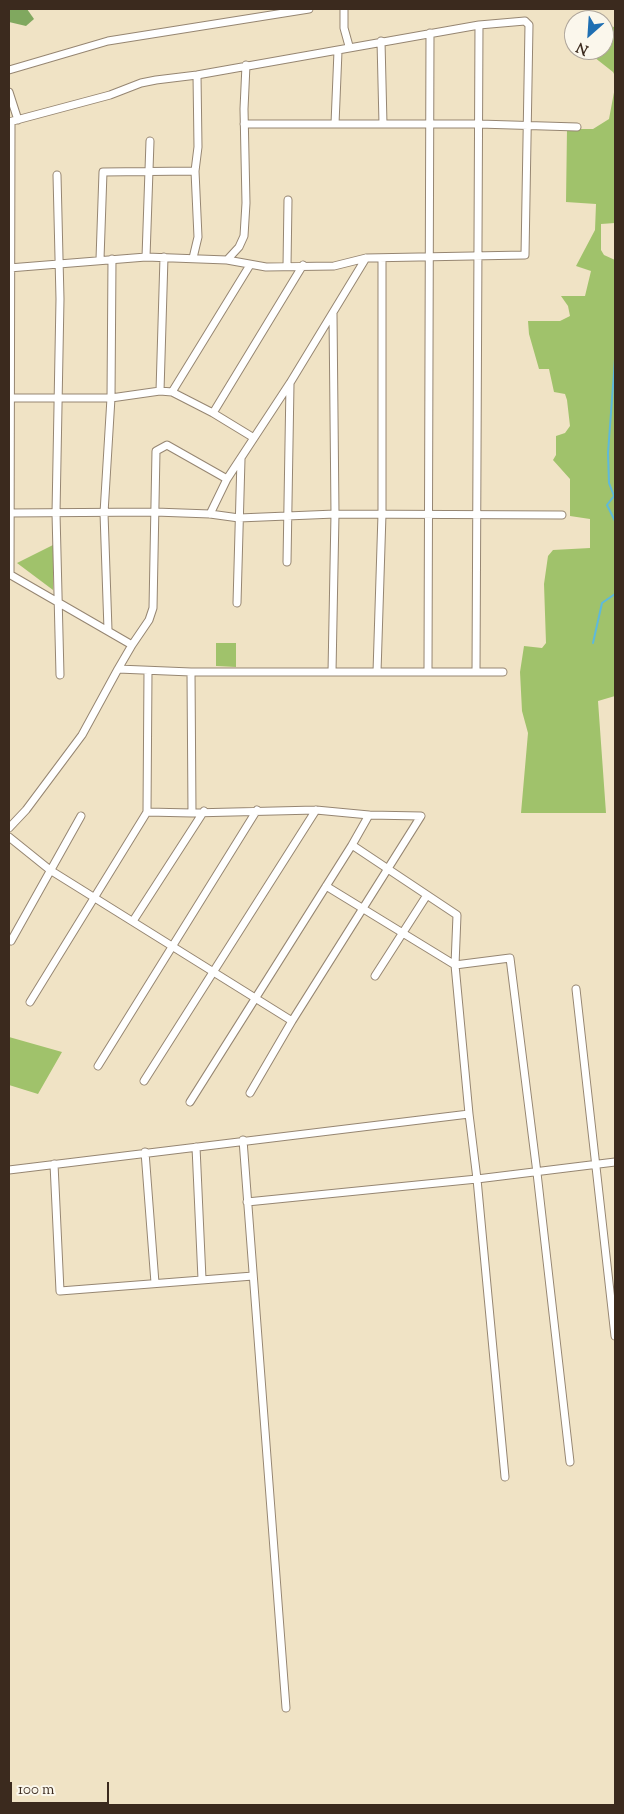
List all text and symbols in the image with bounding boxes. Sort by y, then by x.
north arrow [564,10,614,60]
text: N [573,36,592,59]
scale bar [12,1772,111,1804]
text: 100 m [18,1780,54,1801]

